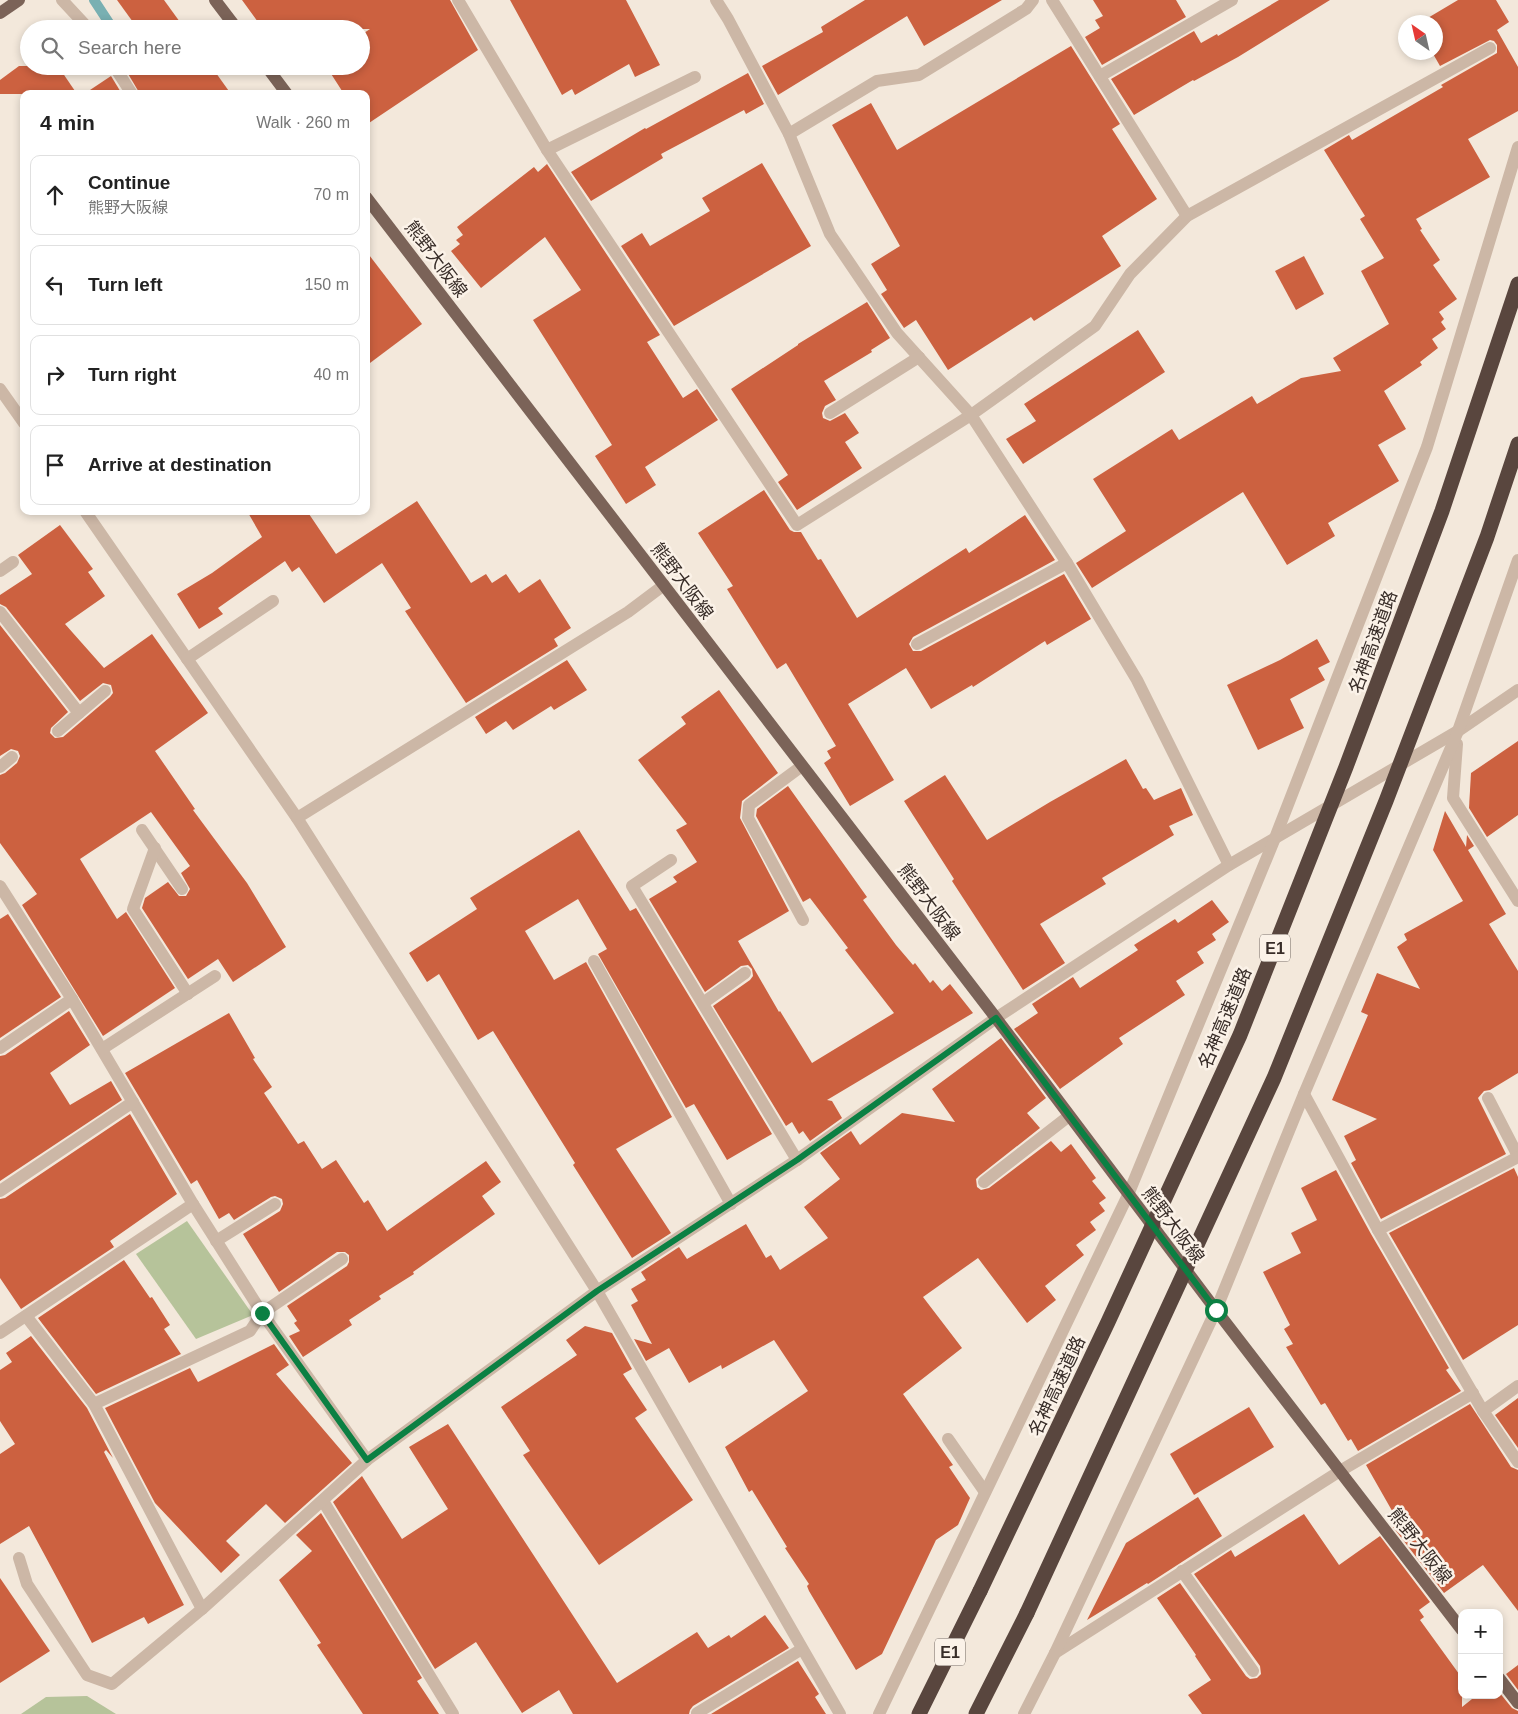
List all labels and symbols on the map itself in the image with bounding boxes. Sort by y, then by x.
north arrow [1398,15,1443,60]
street label: 熊野大阪線 [401,217,471,301]
street label: 熊野大阪線 [647,539,717,623]
street label: 名神高速道路 [1345,588,1401,696]
street label: 熊野大阪線 [894,860,964,944]
road number: E1 [1260,934,1290,961]
street label: 名神高速道路 [1195,964,1255,1072]
street label: 熊野大阪線 [1138,1183,1208,1267]
route start [1205,1299,1228,1322]
route end [251,1302,274,1325]
street label: 名神高速道路 [1025,1333,1089,1439]
street label: 熊野大阪線 [1384,1504,1456,1588]
road number: E1 [935,1638,965,1665]

